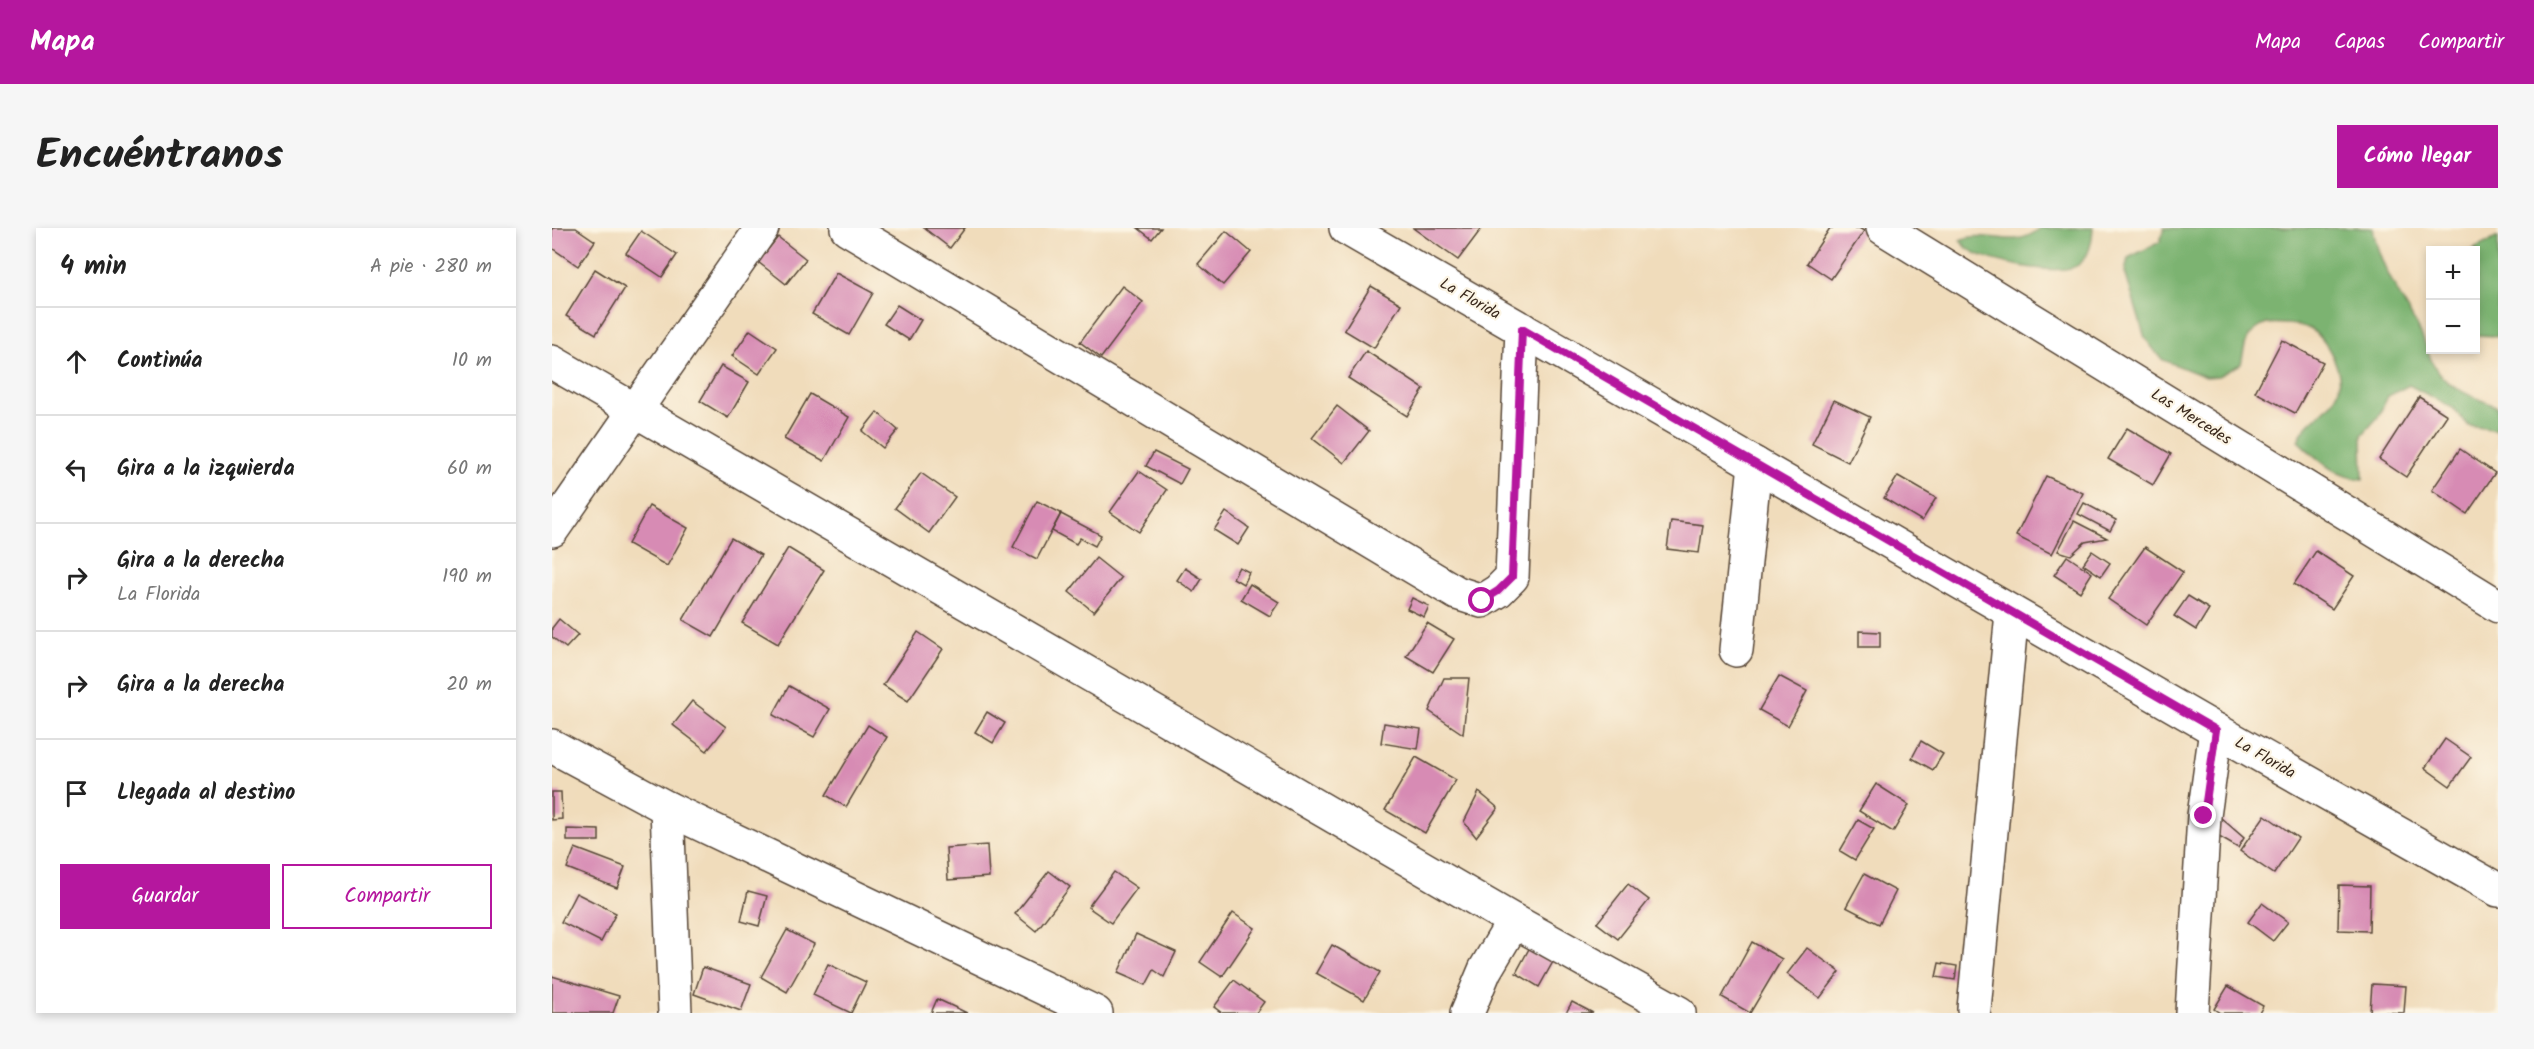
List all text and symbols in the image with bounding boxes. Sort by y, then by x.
text: Mapa [30,20,95,65]
text: Mapa [2255,26,2301,59]
text: Capas [2334,26,2385,59]
text: Compartir [2418,26,2504,59]
text: Encuéntranos [36,123,283,190]
button: Cómo llegar [2337,125,2498,188]
text: 4 min [60,246,127,288]
map controls [2426,246,2480,354]
button: + [2426,246,2480,300]
text: A pie · 280 m [370,251,492,283]
street label: La Florida [1435,271,1505,327]
button: − [2426,300,2480,354]
text: Continúa [117,344,202,379]
icon: ahead [60,345,93,378]
text: 10 m [452,345,492,377]
street label: Las Mercedes [2146,382,2236,452]
text: Gira a la izquierda [117,452,295,487]
icon: left [60,453,93,486]
text: 60 m [447,453,492,485]
text: Gira a la derecha [117,544,284,579]
icon: right [60,561,93,594]
text: 190 m [442,561,492,593]
text: La Florida [117,579,200,611]
route start [1468,587,1494,613]
text: Gira a la derecha [117,668,284,703]
icon: right [60,669,93,702]
text: 20 m [446,669,492,701]
street label: La Florida [2230,730,2300,786]
text: Llegada al destino [117,776,295,811]
icon: arrive [60,777,93,810]
route end [2190,802,2216,828]
button: Guardar [60,864,270,929]
button: Compartir [282,864,492,929]

